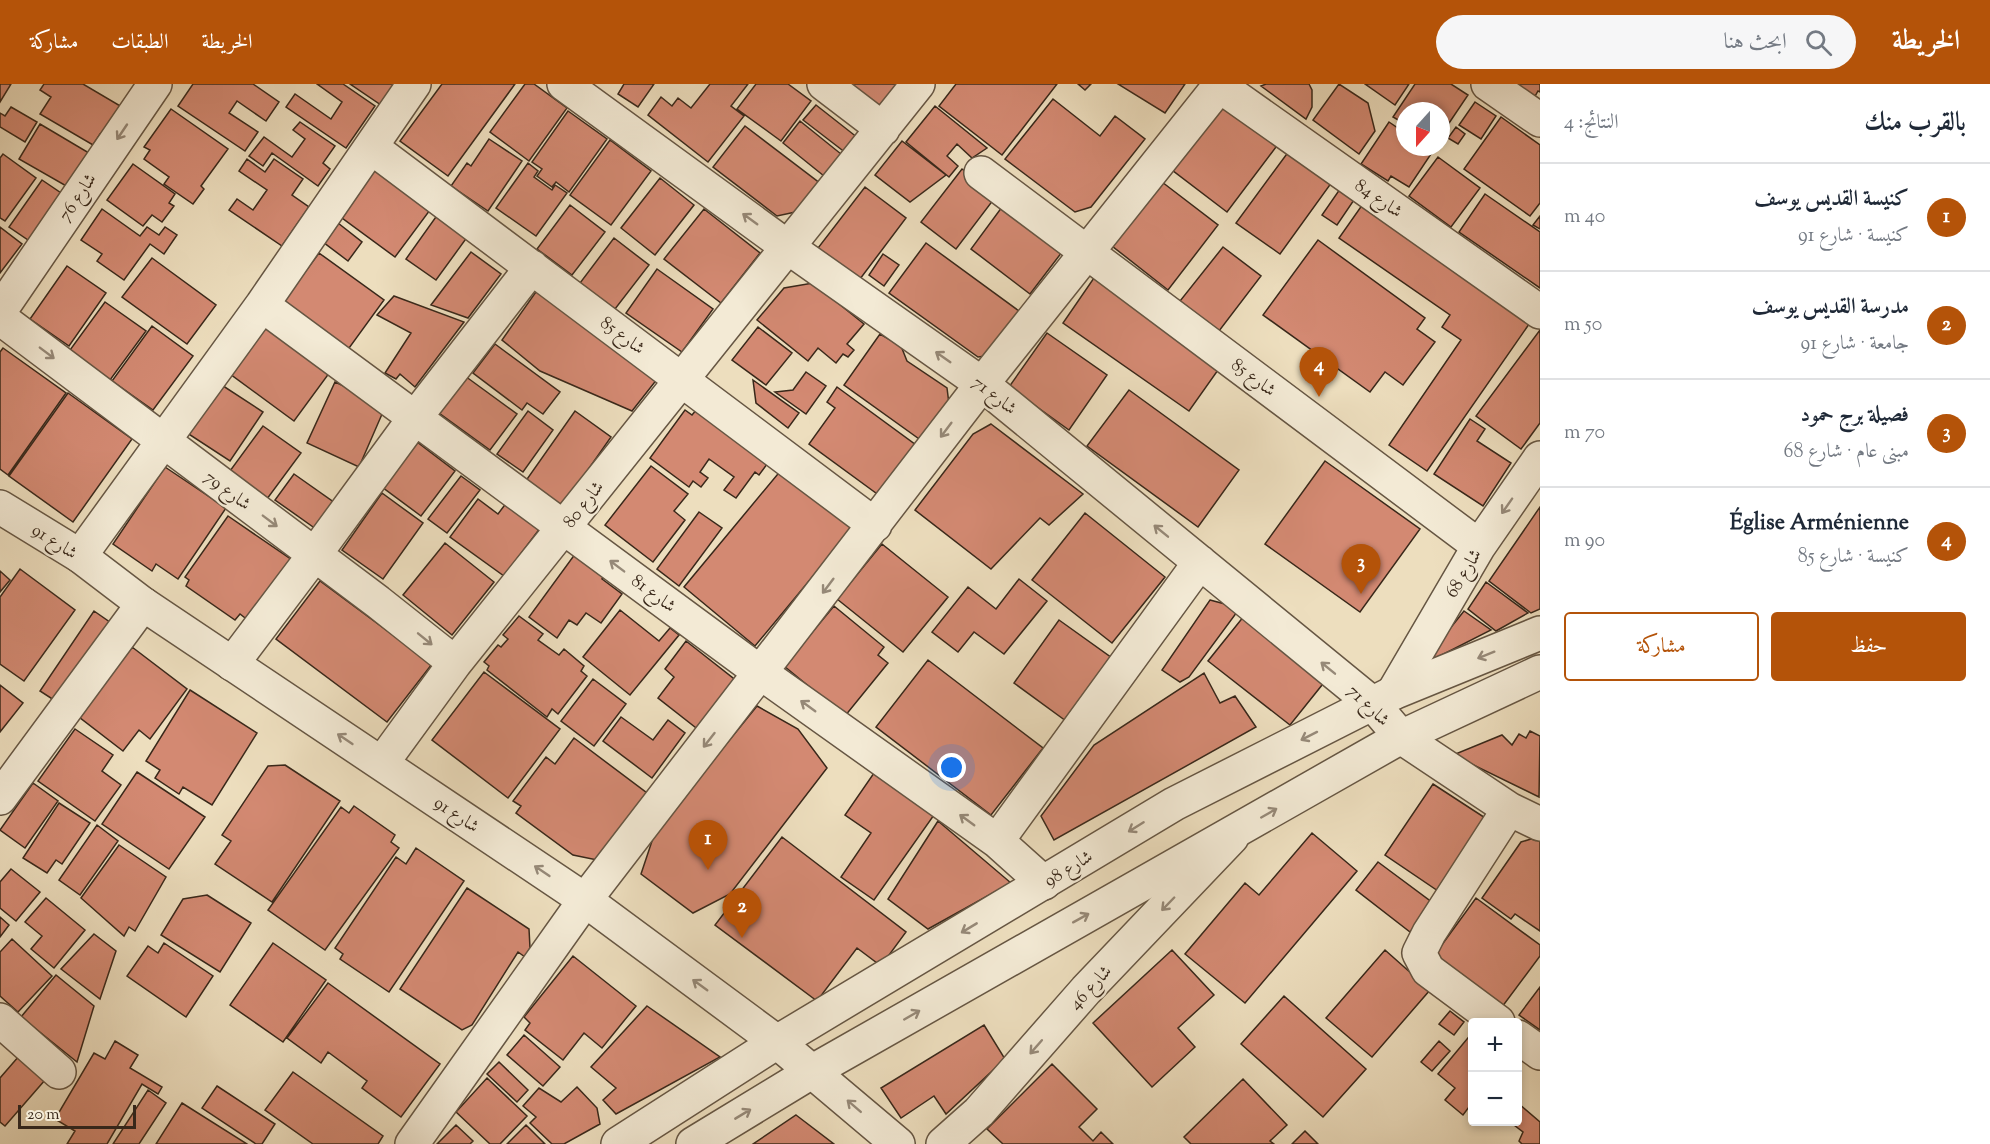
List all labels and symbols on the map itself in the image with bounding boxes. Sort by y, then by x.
north arrow [1396,102,1450,156]
one-way arrow [116,124,128,140]
street label: شارع 76 [53,169,104,227]
street label: شارع 84 [1349,174,1407,225]
one-way arrow [742,213,758,226]
street label: شارع 85 [594,311,650,362]
one-way arrow [38,347,54,360]
pin: 4 [1300,348,1338,397]
one-way arrow [936,351,952,363]
street label: شارع 85 [1225,353,1281,404]
street label: شارع 71 [966,371,1022,422]
one-way arrow [940,422,953,438]
street label: شارع 79 [198,465,256,518]
street label: شارع 80 [558,476,611,534]
one-way arrow [1501,497,1513,514]
one-way arrow [262,514,278,527]
street label: شارع 91 [26,518,82,567]
one-way arrow [1153,524,1169,537]
pin: 3 [1342,544,1380,594]
street label: شارع 68 [1440,545,1490,603]
one-way arrow [610,559,626,572]
street label: شارع 81 [625,569,681,620]
one-way arrow [822,577,834,593]
one-way arrow [417,633,433,646]
one-way arrow [1477,650,1495,661]
one-way arrow [1320,661,1336,674]
street label: شارع 71 [1341,680,1395,733]
one-way arrow [800,700,817,712]
one-way arrow [1300,731,1318,742]
one-way arrow [702,732,715,748]
one-way arrow [337,733,354,746]
your location [937,753,966,782]
street label: شارع 91 [428,791,484,840]
one-way arrow [1260,806,1277,818]
one-way arrow [959,813,975,826]
pin: 1 [688,820,728,870]
one-way arrow [1128,821,1145,833]
street label: شارع 98 [1040,845,1098,894]
one-way arrow [534,865,551,878]
pin: 2 [722,888,762,938]
one-way arrow [1161,896,1176,911]
one-way arrow [1072,912,1089,924]
one-way arrow [961,922,978,934]
street label: شارع 46 [1064,960,1119,1017]
one-way arrow [693,979,709,992]
one-way arrow [903,1009,920,1021]
one-way arrow [1029,1039,1043,1054]
one-way arrow [847,1099,862,1113]
scale bar [18,1102,136,1130]
one-way arrow [734,1107,751,1119]

